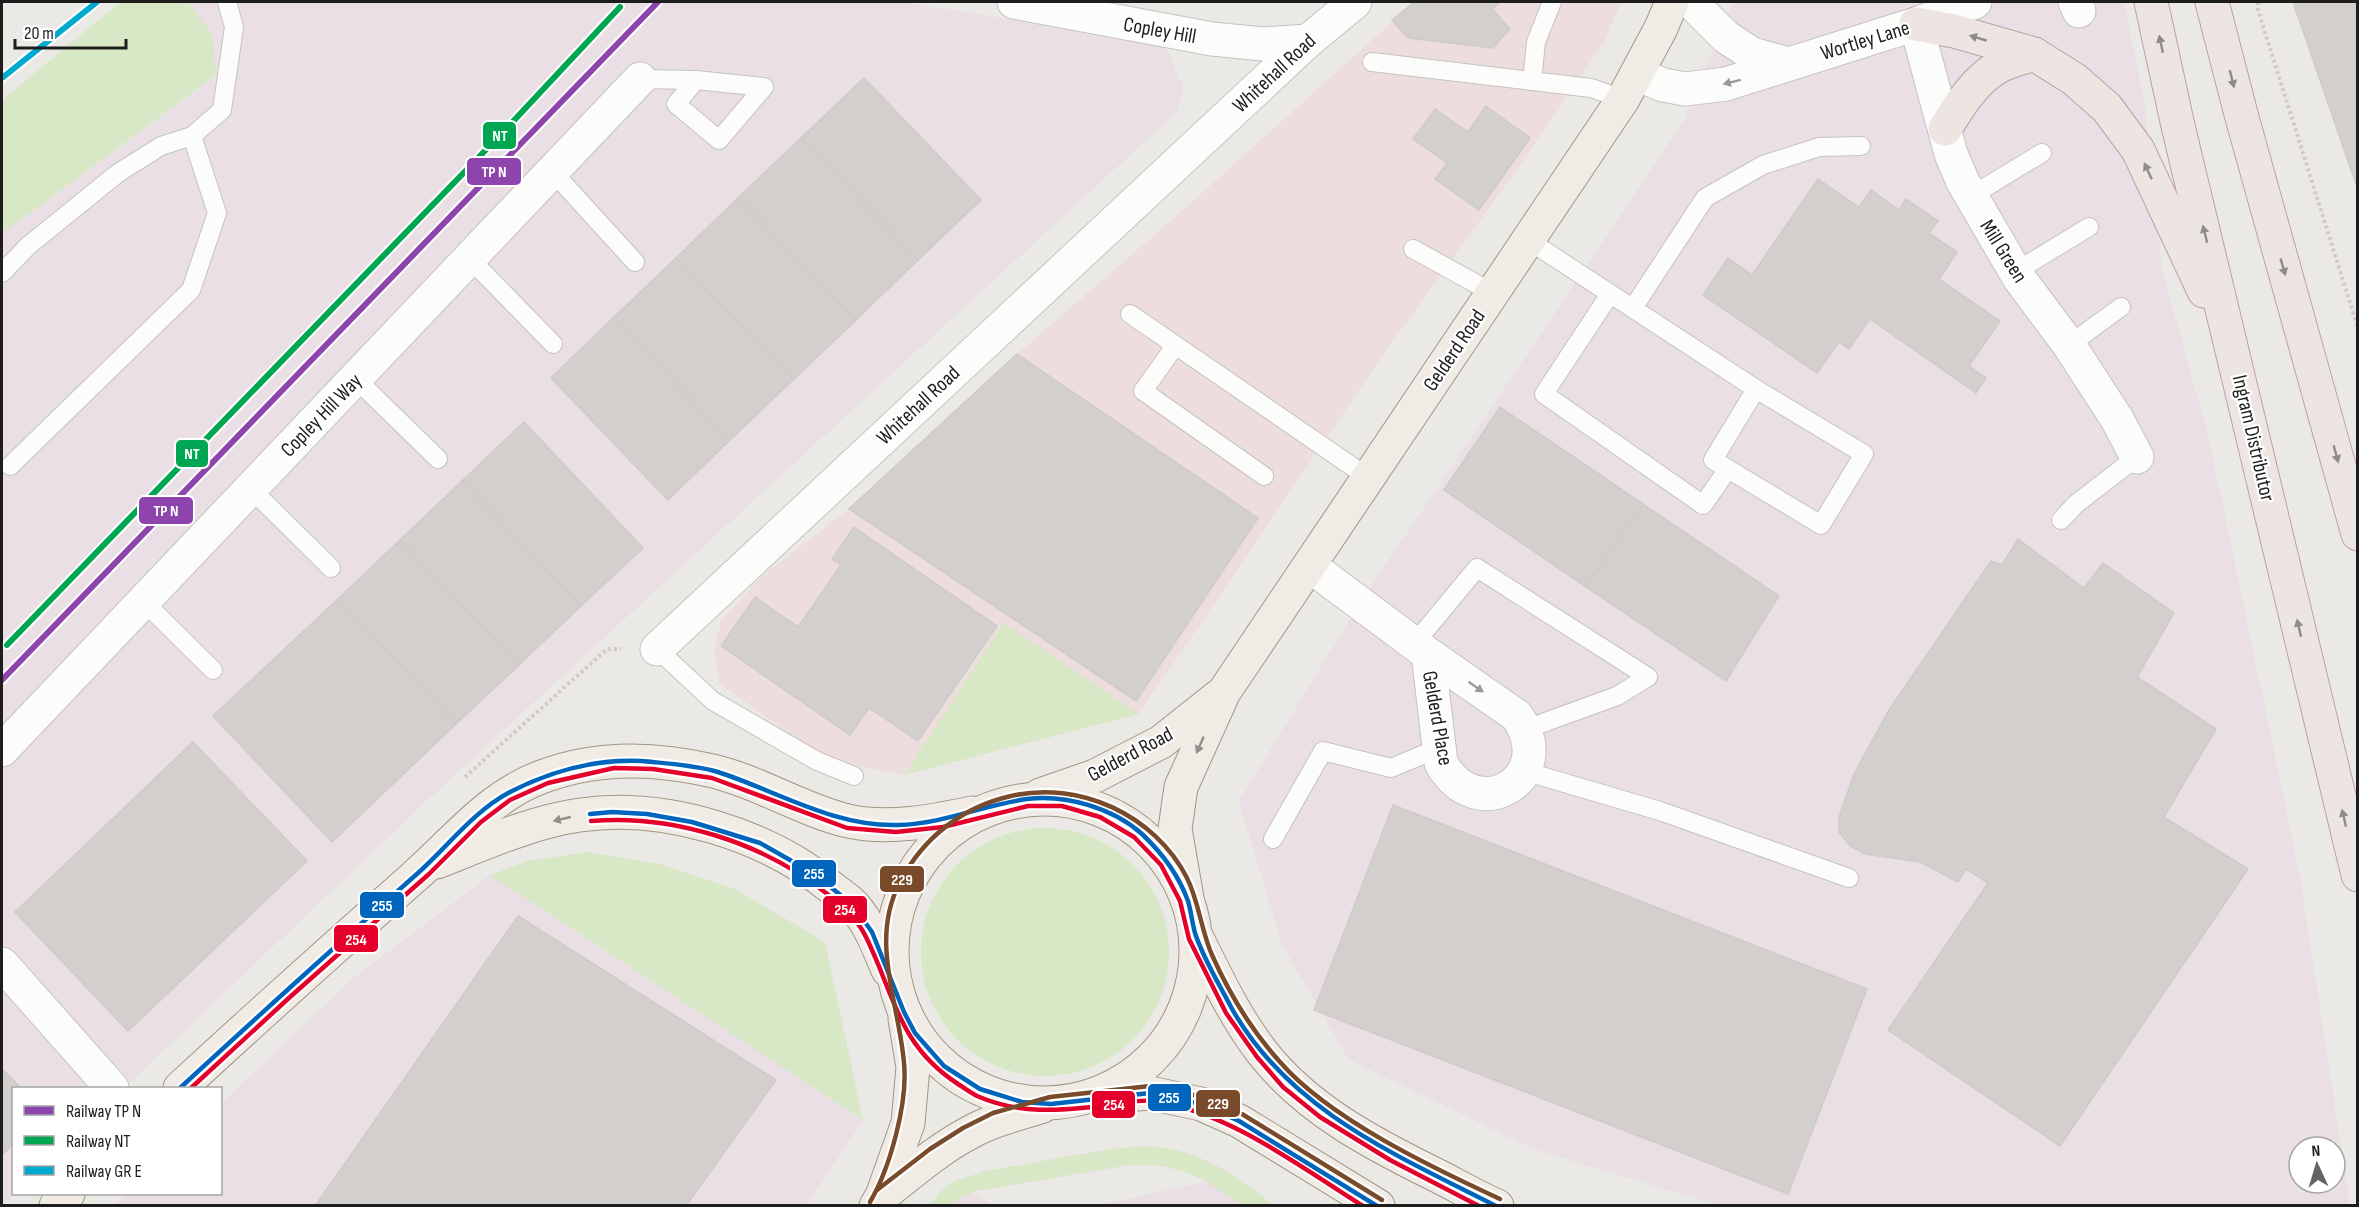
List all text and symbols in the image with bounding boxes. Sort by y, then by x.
scale bar [15,12,126,50]
street label: Copley Hill [1122,12,1198,49]
street label: Wortley Lane [1818,15,1913,66]
text: 20 m [24,23,54,44]
street label: Whitehall Road [1228,29,1321,118]
one-way arrow [1969,32,1988,42]
one-way arrow [2155,35,2165,54]
one-way arrow [2227,69,2237,88]
one-way arrow [1723,78,1742,88]
line badge: NT [482,121,517,150]
text: NT [492,127,508,146]
line badge: TP N [466,157,522,186]
text: TP N [481,163,507,182]
one-way arrow [2144,163,2153,180]
street label: Mill Green [1975,215,2033,287]
one-way arrow [2199,225,2209,243]
one-way arrow [2279,258,2289,276]
street label: Gelderd Road [1418,305,1491,396]
street label: Whitehall Road [872,361,965,450]
street label: Copley Hill Way [276,369,367,462]
street label: Ingram Distributor [2227,373,2280,504]
line badge: NT [175,439,209,468]
text: NT [184,445,200,464]
one-way arrow [2331,445,2341,464]
line badge: TP N [138,496,194,525]
text: TP N [153,502,179,521]
one-way arrow [2294,618,2303,637]
street label: Gelderd Place [1417,669,1458,767]
one-way arrow [1467,681,1483,693]
street label: Gelderd Road [1083,722,1177,787]
one-way arrow [1195,736,1205,754]
one-way arrow [2339,808,2348,827]
one-way arrow [552,815,571,824]
line badge: 255 [791,859,837,888]
text: 255 [803,865,825,884]
line badge: 229 [879,865,925,893]
text: 229 [891,871,913,890]
line badge: 255 [359,891,405,919]
line badge: 254 [822,895,868,924]
text: 255 [371,897,393,916]
text: 254 [834,901,856,920]
line badge: 254 [333,924,379,953]
text: 254 [345,931,367,950]
line badge: 255 [1147,1083,1192,1112]
legend [12,1087,222,1195]
text: 255 [1158,1089,1180,1108]
line badge: 229 [1195,1089,1241,1118]
line badge: 254 [1091,1090,1136,1119]
text: 229 [1207,1095,1229,1114]
text: 254 [1103,1096,1125,1115]
text: Railway TP N [66,1101,141,1122]
text: Railway NT [66,1131,131,1152]
north arrow [2287,1135,2347,1195]
text: N [2311,1142,2321,1161]
text: Railway GR E [66,1161,142,1182]

